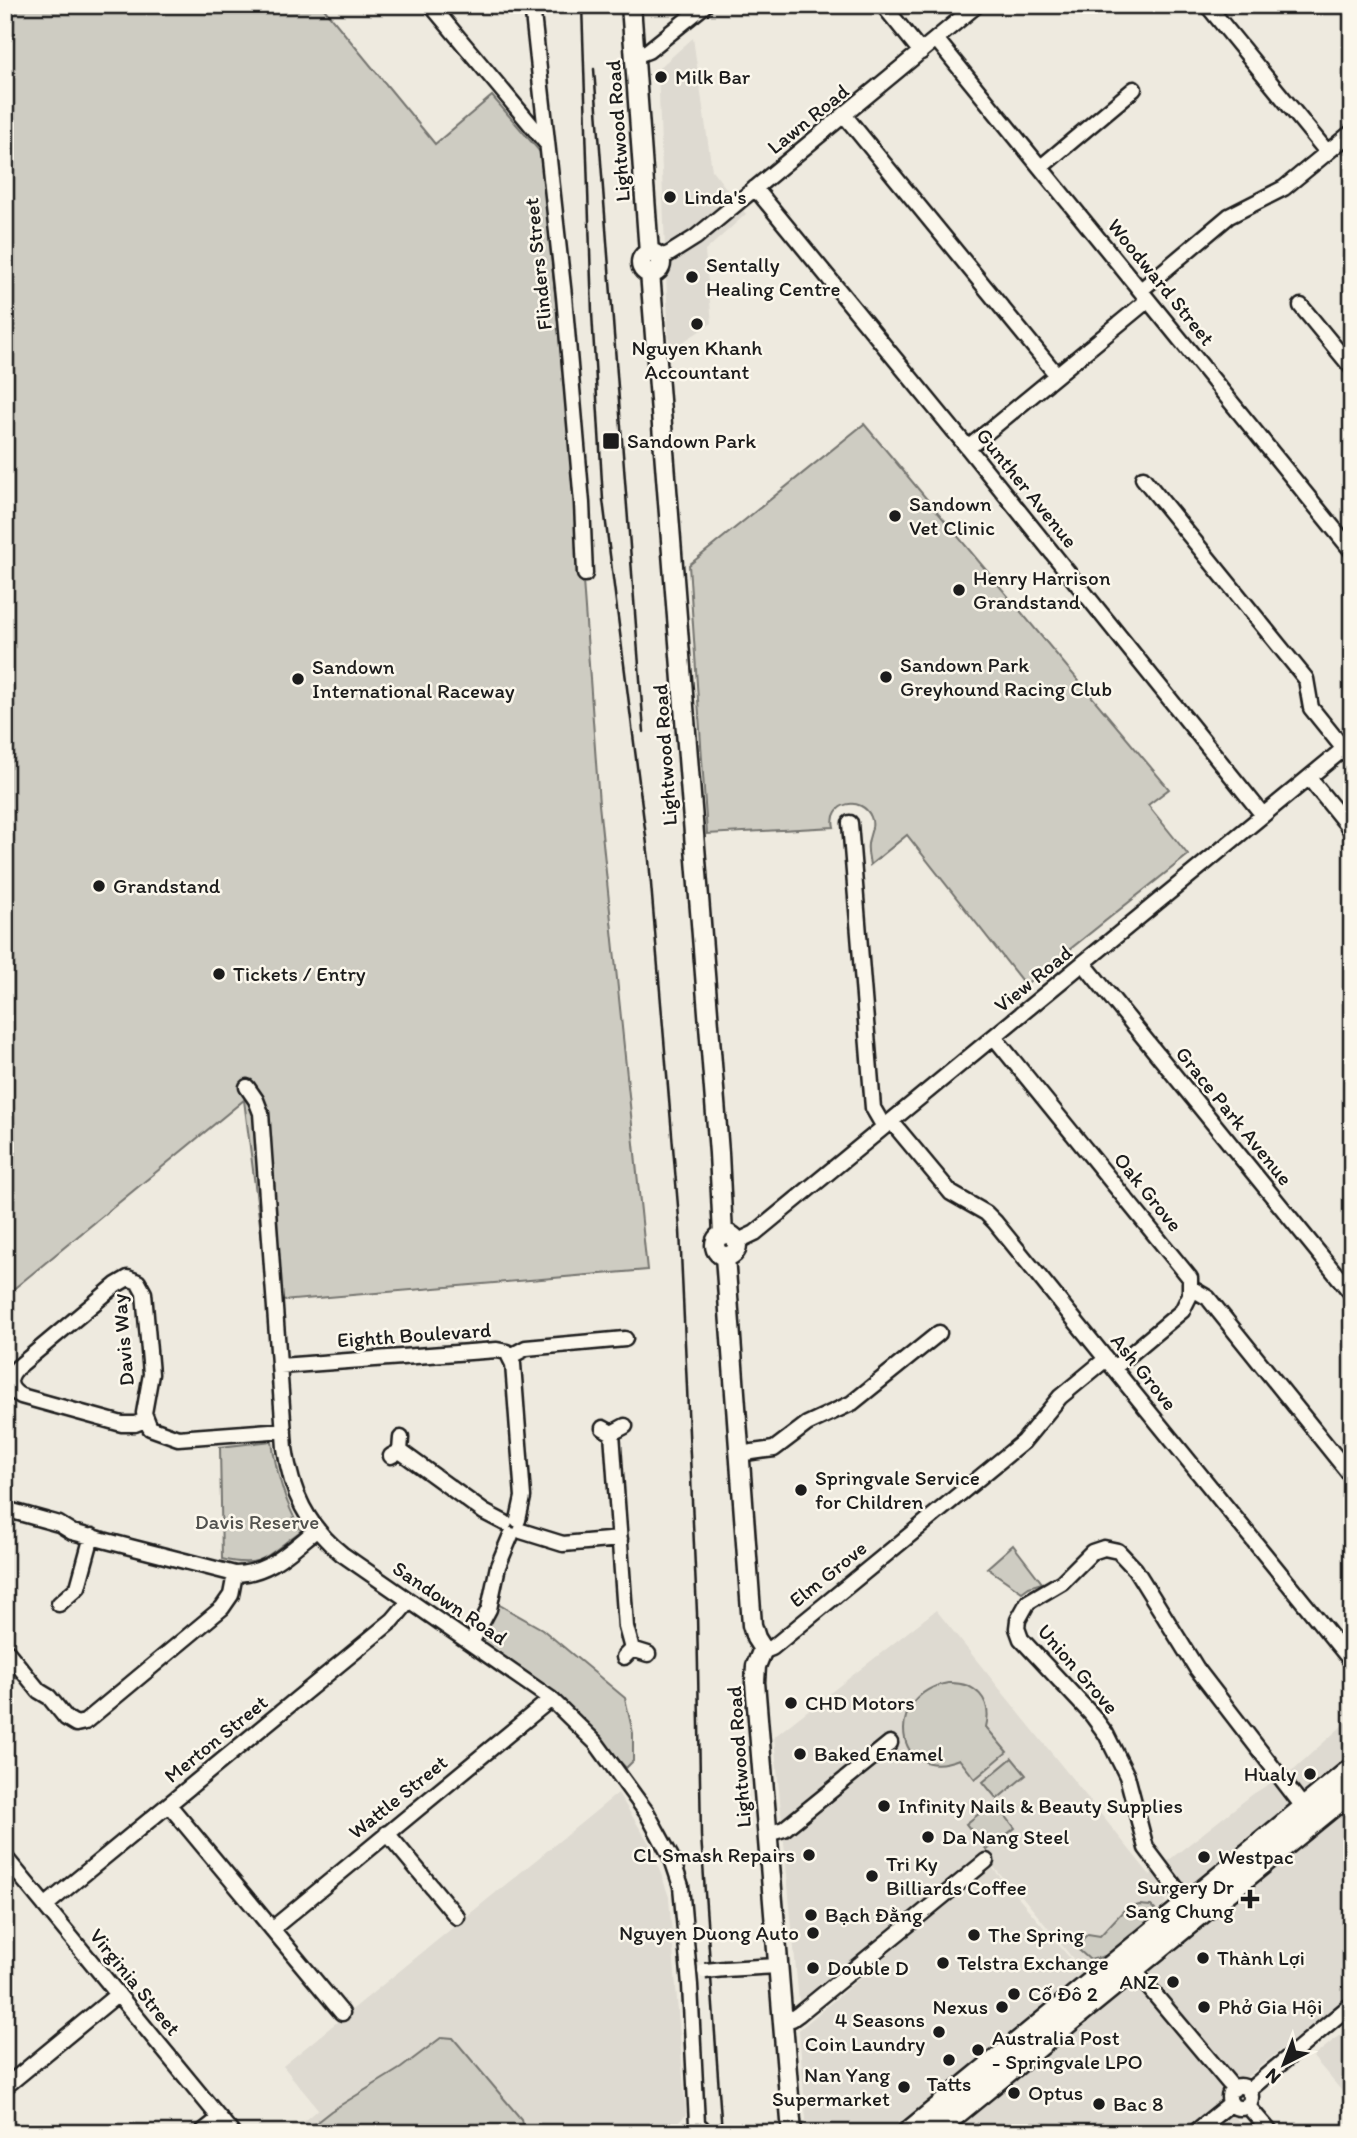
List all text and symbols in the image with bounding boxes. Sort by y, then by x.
street label: Lightwood Road [600,59,635,203]
place label: Milk Bar [675,64,751,89]
marker: Milk Bar [653,69,669,85]
street label: Lawn Road [762,78,854,159]
place label: Linda's [684,184,747,209]
marker: Linda's [662,189,678,205]
street label: Flinders Street [518,196,557,331]
street label: Woodward Street [1103,213,1220,350]
place label: Sentally Healing Centre [706,252,840,301]
marker: Sentally Healing Centre [684,269,700,285]
marker: Nguyen Khanh Accountant [689,316,705,332]
place label: Nguyen Khanh Accountant [632,335,763,384]
street label: Gunther Avenue [971,423,1083,553]
place label: Sandown Park [627,428,756,453]
marker: Sandown Park [601,431,621,451]
place label: Sandown Vet Clinic [909,491,995,540]
marker: Sandown Vet Clinic [887,508,903,524]
place label: Henry Harrison Grandstand [973,565,1111,614]
marker: Henry Harrison Grandstand [951,582,967,598]
place label: Sandown Park Greyhound Racing Club [900,652,1112,701]
place label: Sandown International Raceway [312,654,515,703]
marker: Sandown Park Greyhound Racing Club [878,669,894,685]
marker: Sandown International Raceway [290,671,306,687]
street label: Lightwood Road [647,683,682,827]
place label: Grandstand [113,873,221,898]
marker: Grandstand [91,878,107,894]
street label: View Road [989,940,1077,1017]
place label: Tickets / Entry [233,961,366,986]
marker: Tickets / Entry [211,966,227,982]
street label: Grace Park Avenue [1171,1041,1298,1190]
street label: Oak Grove [1109,1147,1188,1236]
street label: Davis Way [106,1293,139,1387]
street label: Eighth Boulevard [336,1317,492,1352]
street label: Ash Grove [1106,1328,1183,1415]
place label: Springvale Service for Children [815,1465,980,1514]
marker: Springvale Service for Children [793,1482,809,1498]
park label: Davis Reserve [195,1509,319,1534]
street label: Elm Grove [784,1535,871,1612]
street label: Sandown Road [388,1555,512,1650]
street label: Union Grove [1033,1619,1124,1719]
street label: Lightwood Road [721,1685,756,1829]
street label: Merton Street [159,1689,272,1788]
place label: CHD Motors [805,1690,915,1715]
marker: CHD Motors [783,1695,799,1711]
place label: Baked Enamel [814,1741,943,1766]
marker: Baked Enamel [792,1746,808,1762]
street label: Wattle Street [343,1749,452,1844]
place label: Hualy [1244,1761,1296,1786]
marker: Hualy [1302,1766,1318,1782]
place label: Infinity Nails & Beauty Supplies [898,1793,1183,1818]
marker: Infinity Nails & Beauty Supplies [876,1798,892,1814]
place label: Da Nang Steel [942,1824,1069,1849]
marker: Da Nang Steel [920,1829,936,1845]
place label: CL Smash Repairs [633,1842,795,1867]
place label: Westpac [1218,1844,1294,1869]
marker: CL Smash Repairs [801,1847,817,1863]
marker: Westpac [1196,1849,1212,1865]
place label: Tri Ky Billiards Coffee [886,1851,1027,1900]
marker: Tri Ky Billiards Coffee [864,1868,880,1884]
place label: Surgery Dr Sang Chung [1125,1874,1234,1923]
marker: Surgery Dr Sang Chung [1240,1889,1260,1909]
place label: Bạch Đằng [825,1902,923,1927]
marker: Bạch Đằng [803,1907,819,1923]
place label: Nguyen Duong Auto [619,1920,799,1945]
place label: The Spring [988,1922,1085,1947]
street label: Virginia Street [85,1923,186,2040]
marker: Nguyen Duong Auto [805,1925,821,1941]
marker: The Spring [966,1927,982,1943]
place label: Thành Lợi [1217,1945,1305,1970]
place label: Telstra Exchange [957,1950,1109,1975]
marker: Thành Lợi [1195,1950,1211,1966]
place label: Double D [827,1955,909,1980]
marker: Telstra Exchange [935,1955,951,1971]
marker: Double D [805,1960,821,1976]
place label: ANZ [1119,1969,1159,1994]
marker: ANZ [1165,1974,1181,1990]
place label: Cố Đô 2 [1028,1981,1098,2006]
marker: Cố Đô 2 [1006,1986,1022,2002]
place label: Nexus [933,1994,988,2019]
place label: Phở Gia Hội [1218,1994,1322,2019]
marker: Nexus [994,1999,1010,2015]
marker: Phở Gia Hội [1196,1999,1212,2015]
place label: 4 Seasons Coin Laundry [805,2007,925,2056]
marker: 4 Seasons Coin Laundry [931,2024,947,2040]
place label: Australia Post - Springvale LPO [992,2025,1143,2074]
north arrow [1248,2030,1318,2100]
marker: Australia Post - Springvale LPO [970,2042,986,2058]
marker: Tatts [941,2052,957,2068]
place label: Nan Yang Supermarket [772,2062,890,2111]
text: N [1260,2063,1285,2089]
place label: Tatts [927,2071,971,2096]
marker: Nan Yang Supermarket [896,2079,912,2095]
place label: Optus [1028,2080,1083,2105]
marker: Optus [1006,2085,1022,2101]
place label: Bac 8 [1113,2091,1164,2116]
marker: Bac 8 [1091,2096,1107,2112]

